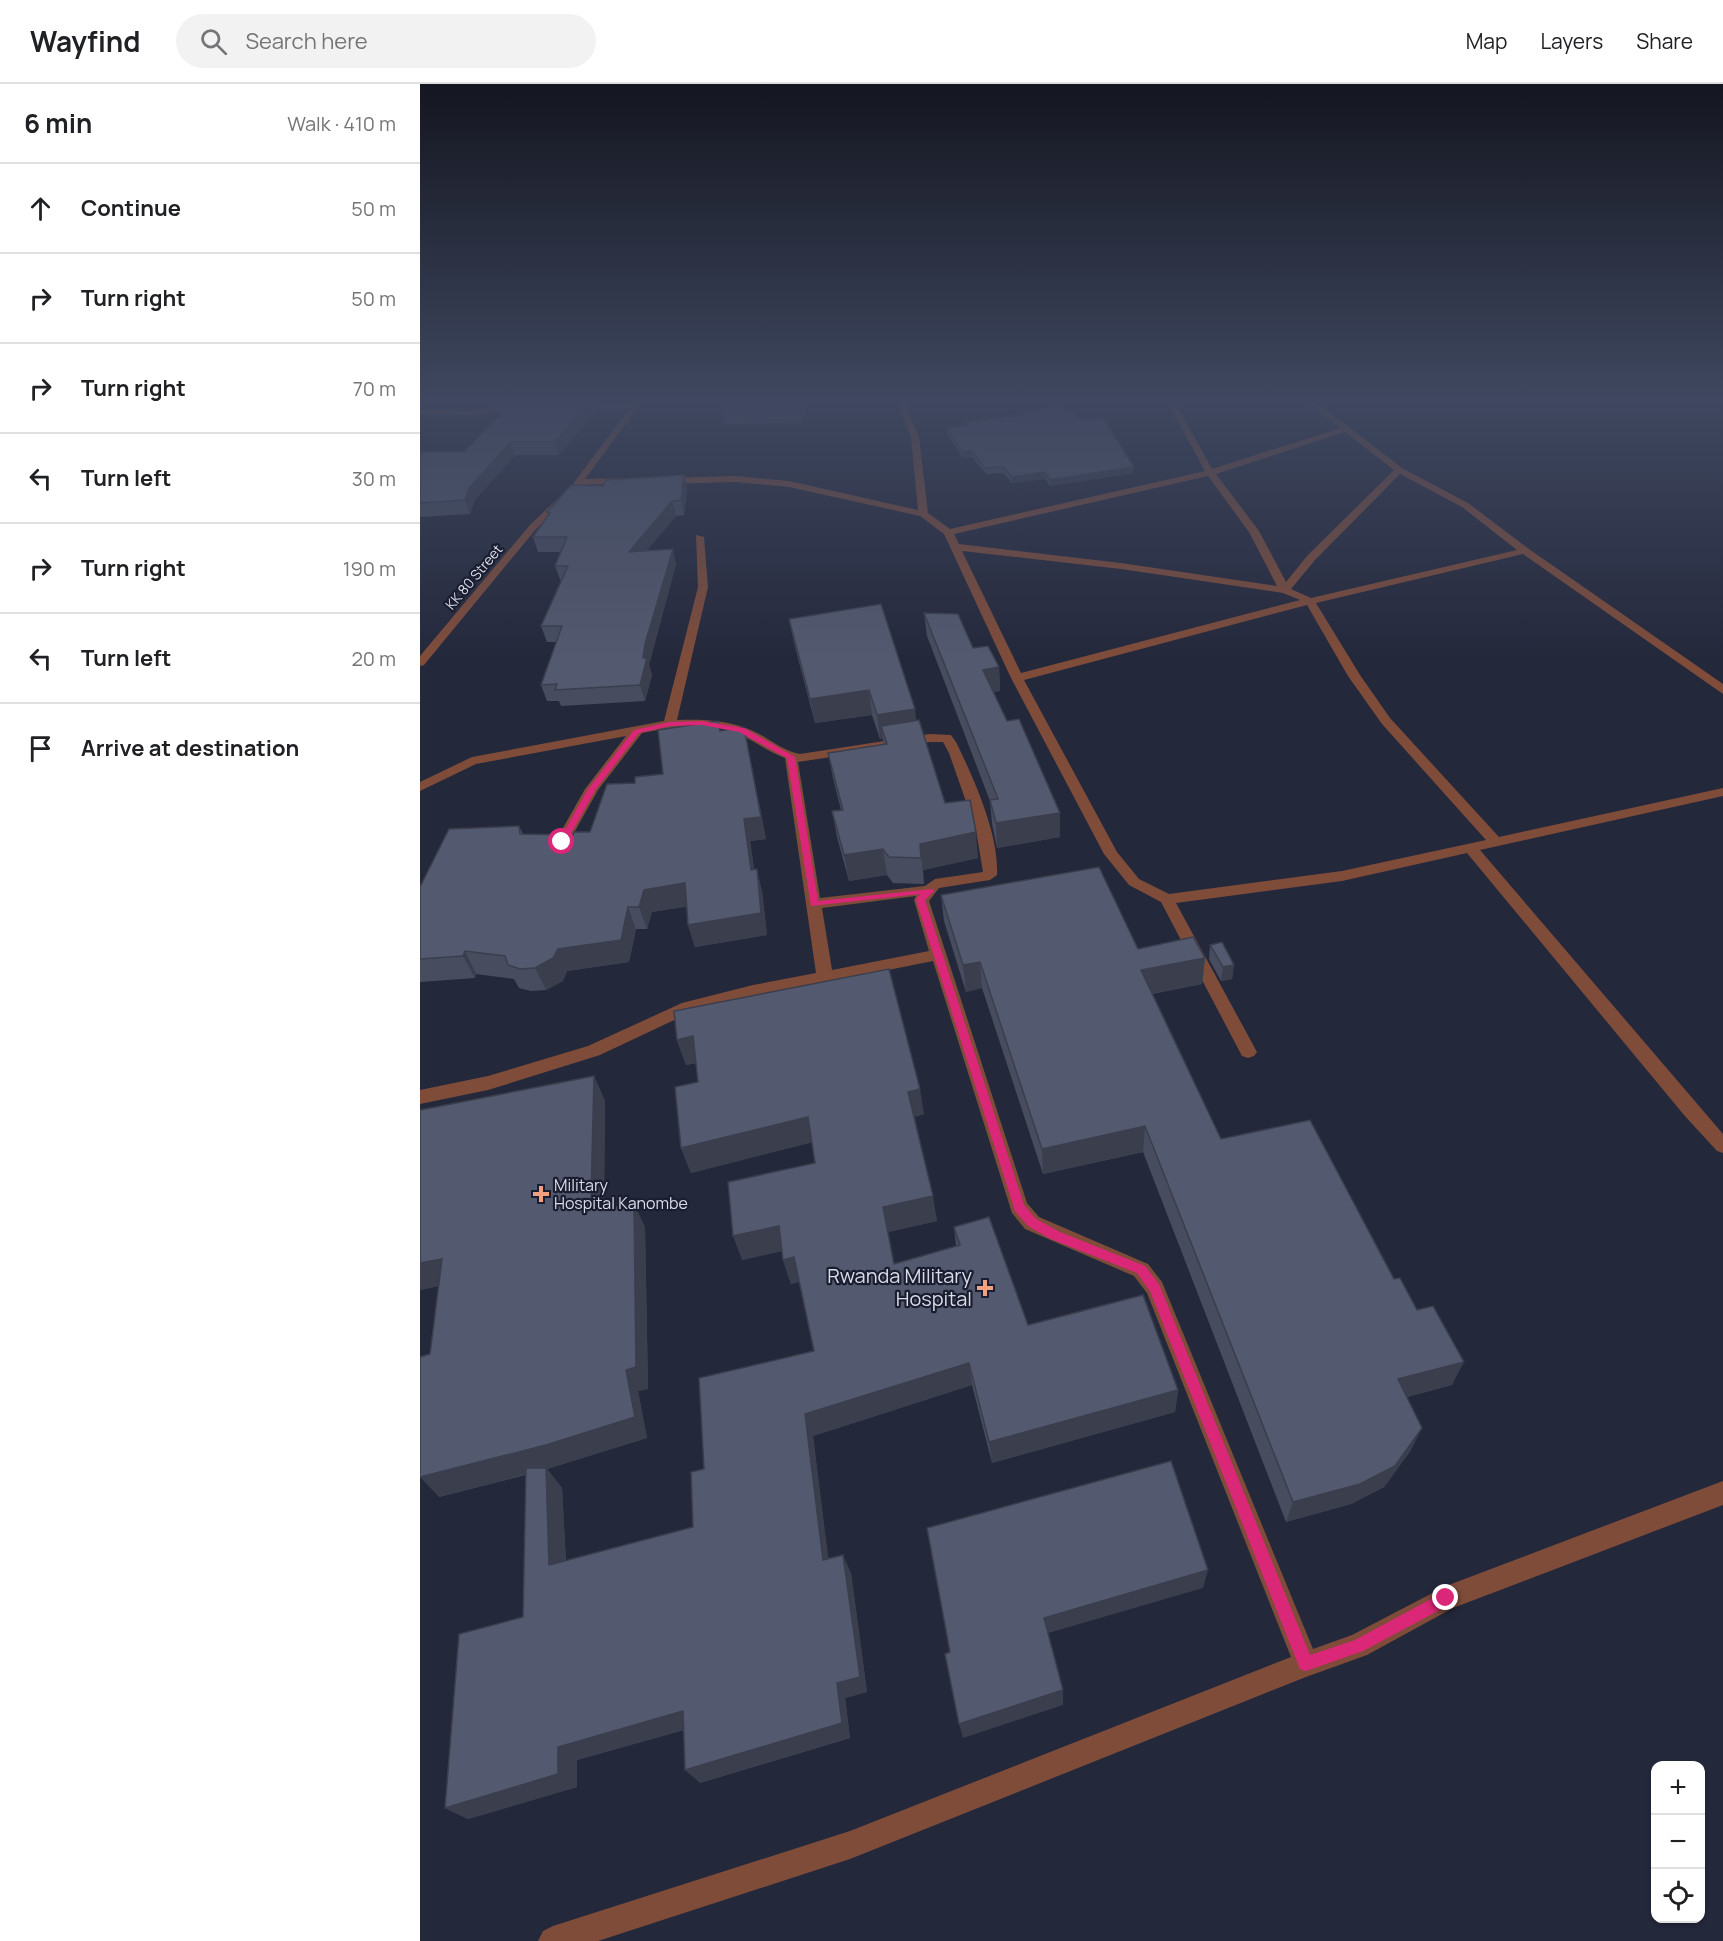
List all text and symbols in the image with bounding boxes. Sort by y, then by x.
search box [176,14,596,68]
text: Wayfind [30,22,140,60]
icon: search [197,25,230,58]
text: Search here [245,26,368,56]
text: Map [1466,27,1507,55]
text: Layers [1540,27,1603,55]
text: Share [1636,27,1693,55]
text: 6 min [24,105,92,141]
text: Walk · 410 m [287,110,396,137]
icon: ahead [24,192,57,225]
text: Continue [81,193,181,223]
text: 50 m [351,195,396,222]
icon: right [24,282,57,315]
text: Turn right [81,283,186,313]
text: 50 m [351,285,396,312]
icon: right [24,372,57,405]
text: Turn right [81,373,186,403]
text: 70 m [353,375,396,402]
icon: left [24,462,57,495]
text: Turn left [81,463,171,493]
text: 30 m [352,465,396,492]
street label: KK 80 Street [441,540,507,613]
icon: right [24,552,57,585]
text: Turn right [81,553,186,583]
text: 190 m [343,555,396,582]
icon: left [24,642,57,675]
text: Turn left [81,643,171,673]
text: 20 m [351,645,396,672]
icon: arrive [24,732,57,765]
text: Arrive at destination [81,733,299,763]
route start [548,828,574,854]
place label: Military Hospital Kanombe [554,1174,688,1214]
marker: Military Hospital Kanombe [532,1185,550,1203]
place label: Rwanda Military Hospital [827,1262,972,1312]
marker: Rwanda Military Hospital [976,1279,994,1297]
route end [1432,1584,1458,1610]
map controls [1651,1761,1705,1923]
button: + [1651,1761,1705,1815]
button: − [1651,1815,1705,1869]
button: locate [1651,1869,1705,1923]

